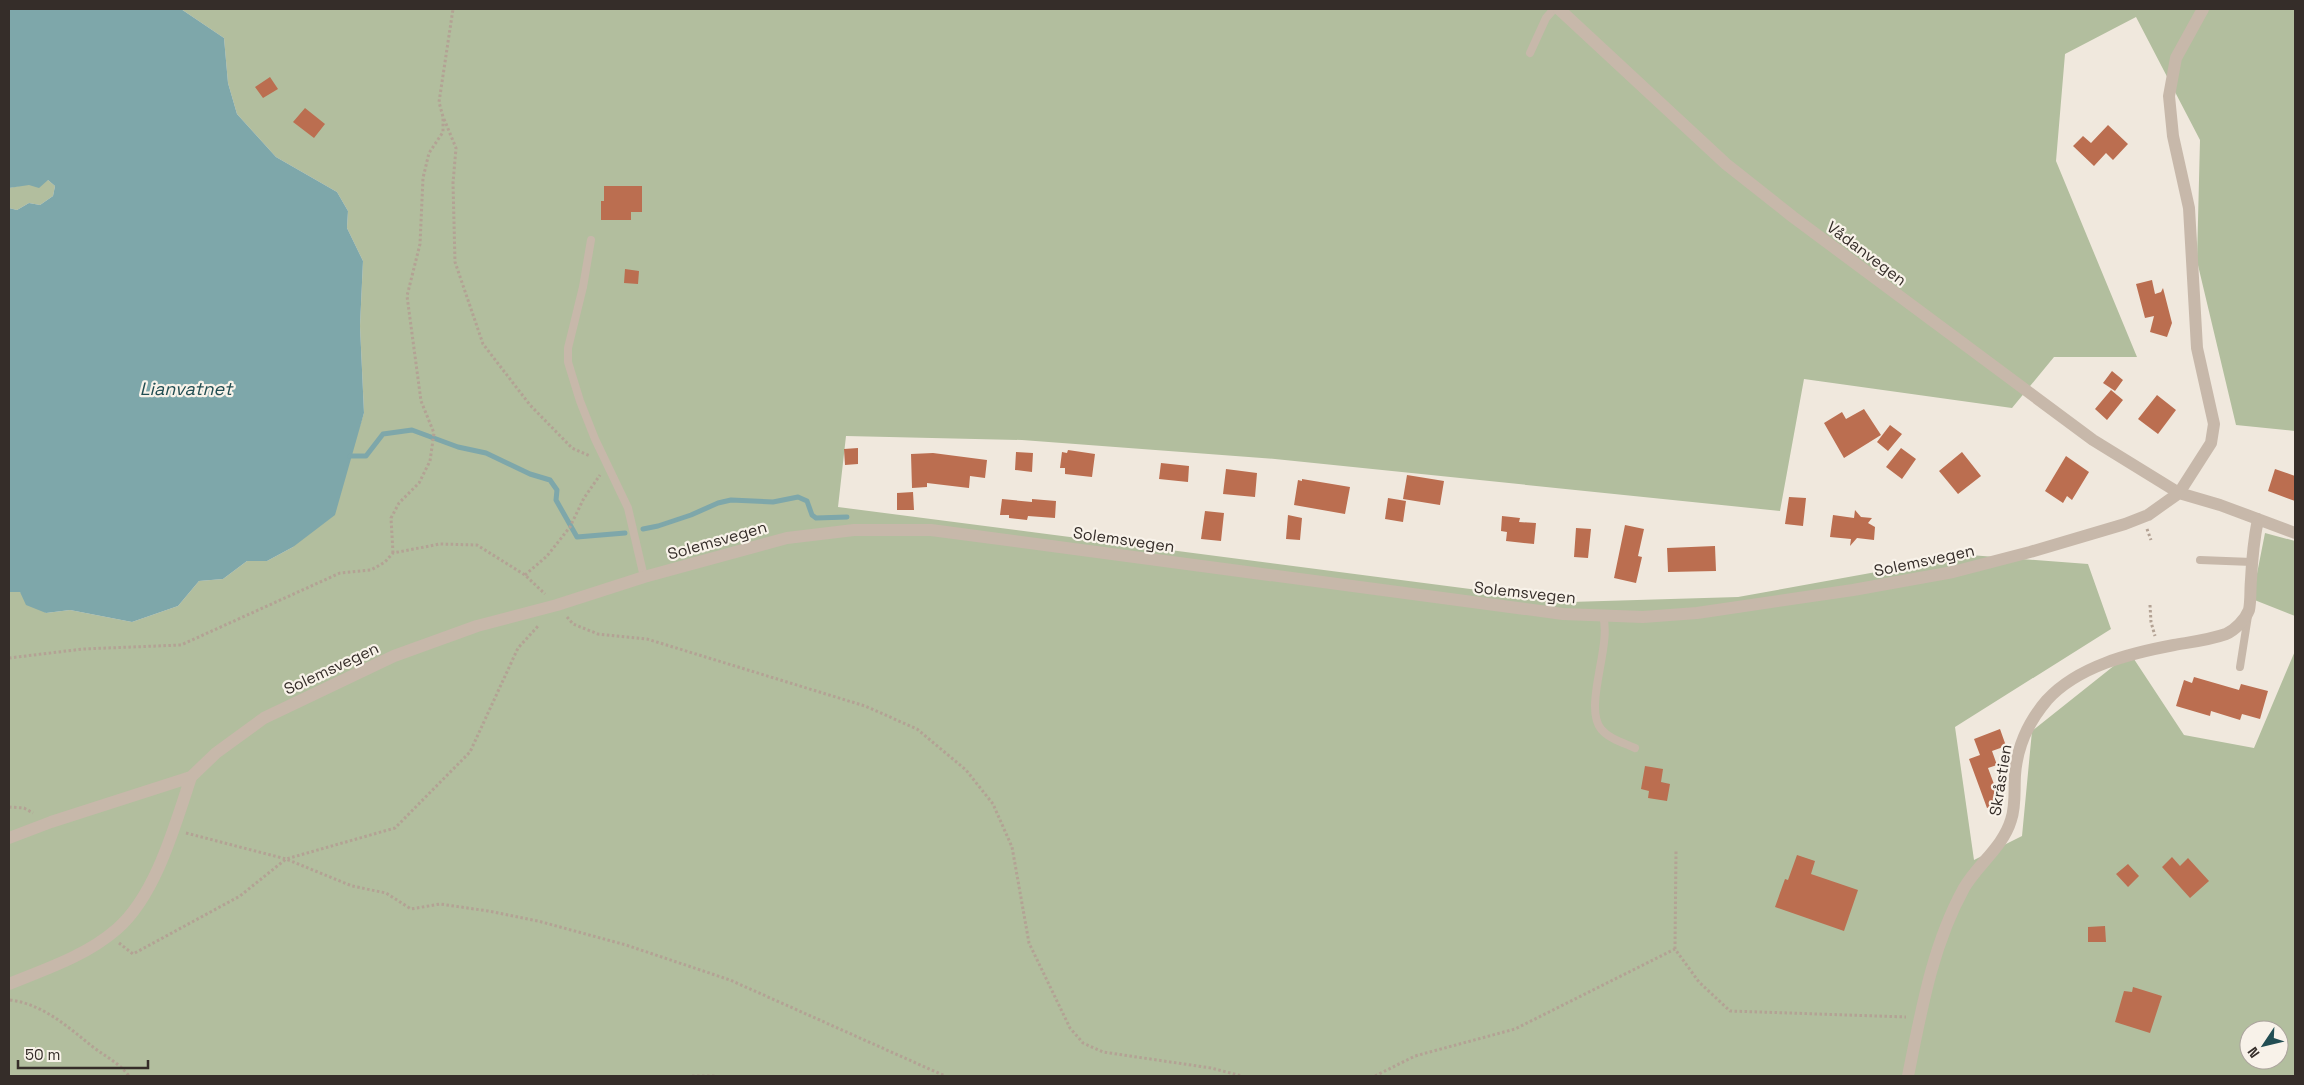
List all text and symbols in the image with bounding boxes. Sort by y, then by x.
street label: Vådanvegen [1823,217,1911,290]
water label: Lianvatnet [140,377,234,400]
street label: Solemsvegen [665,516,769,565]
street label: Solemsvegen [1072,522,1176,557]
street label: Solemsvegen [1872,540,1976,581]
street label: Solemsvegen [1473,577,1577,608]
street label: Solemsvegen [280,637,382,700]
street label: Skråstien [1984,743,2017,817]
north arrow [2239,1020,2289,1070]
scale bar [18,1038,148,1070]
text: N [2243,1043,2263,1061]
text: 50 m [25,1045,60,1064]

